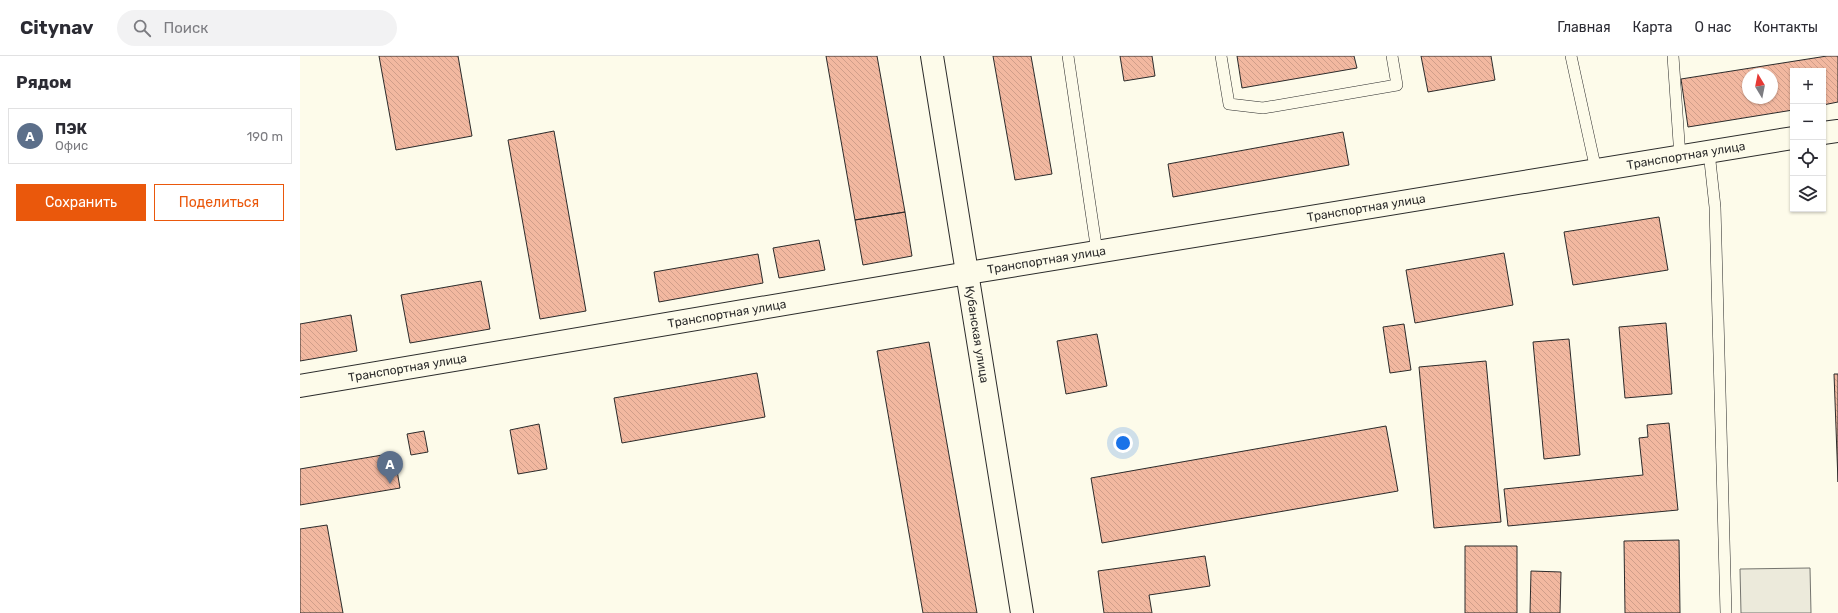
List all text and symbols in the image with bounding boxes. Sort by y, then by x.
search box [117,10,397,46]
text: Citynav [20,16,93,39]
icon: search [131,17,153,39]
text: Поиск [163,19,208,37]
text: Главная [1557,19,1611,36]
text: Карта [1633,19,1673,36]
text: О нас [1695,19,1731,36]
text: Контакты [1753,19,1818,36]
north arrow [1742,68,1778,104]
map controls [1790,68,1826,212]
button: + [1790,68,1826,104]
text: Рядом [16,72,72,92]
button: − [1790,104,1826,140]
text: ПЭК [55,120,87,138]
text: A [25,129,35,144]
text: 190 m [247,129,283,144]
text: Офис [55,138,88,153]
street label: Транспортная улица [1626,139,1746,172]
button: locate [1790,140,1826,176]
button: layers [1790,176,1826,212]
button: Сохранить [16,184,146,221]
button: Поделиться [154,184,284,221]
street label: Транспортная улица [1306,191,1427,224]
street label: Транспортная улица [986,244,1107,277]
street label: Кубанская улица [962,285,992,384]
street label: Транспортная улица [667,297,787,331]
street label: Транспортная улица [347,351,468,385]
your location [1113,433,1133,453]
pin: A [377,451,403,484]

